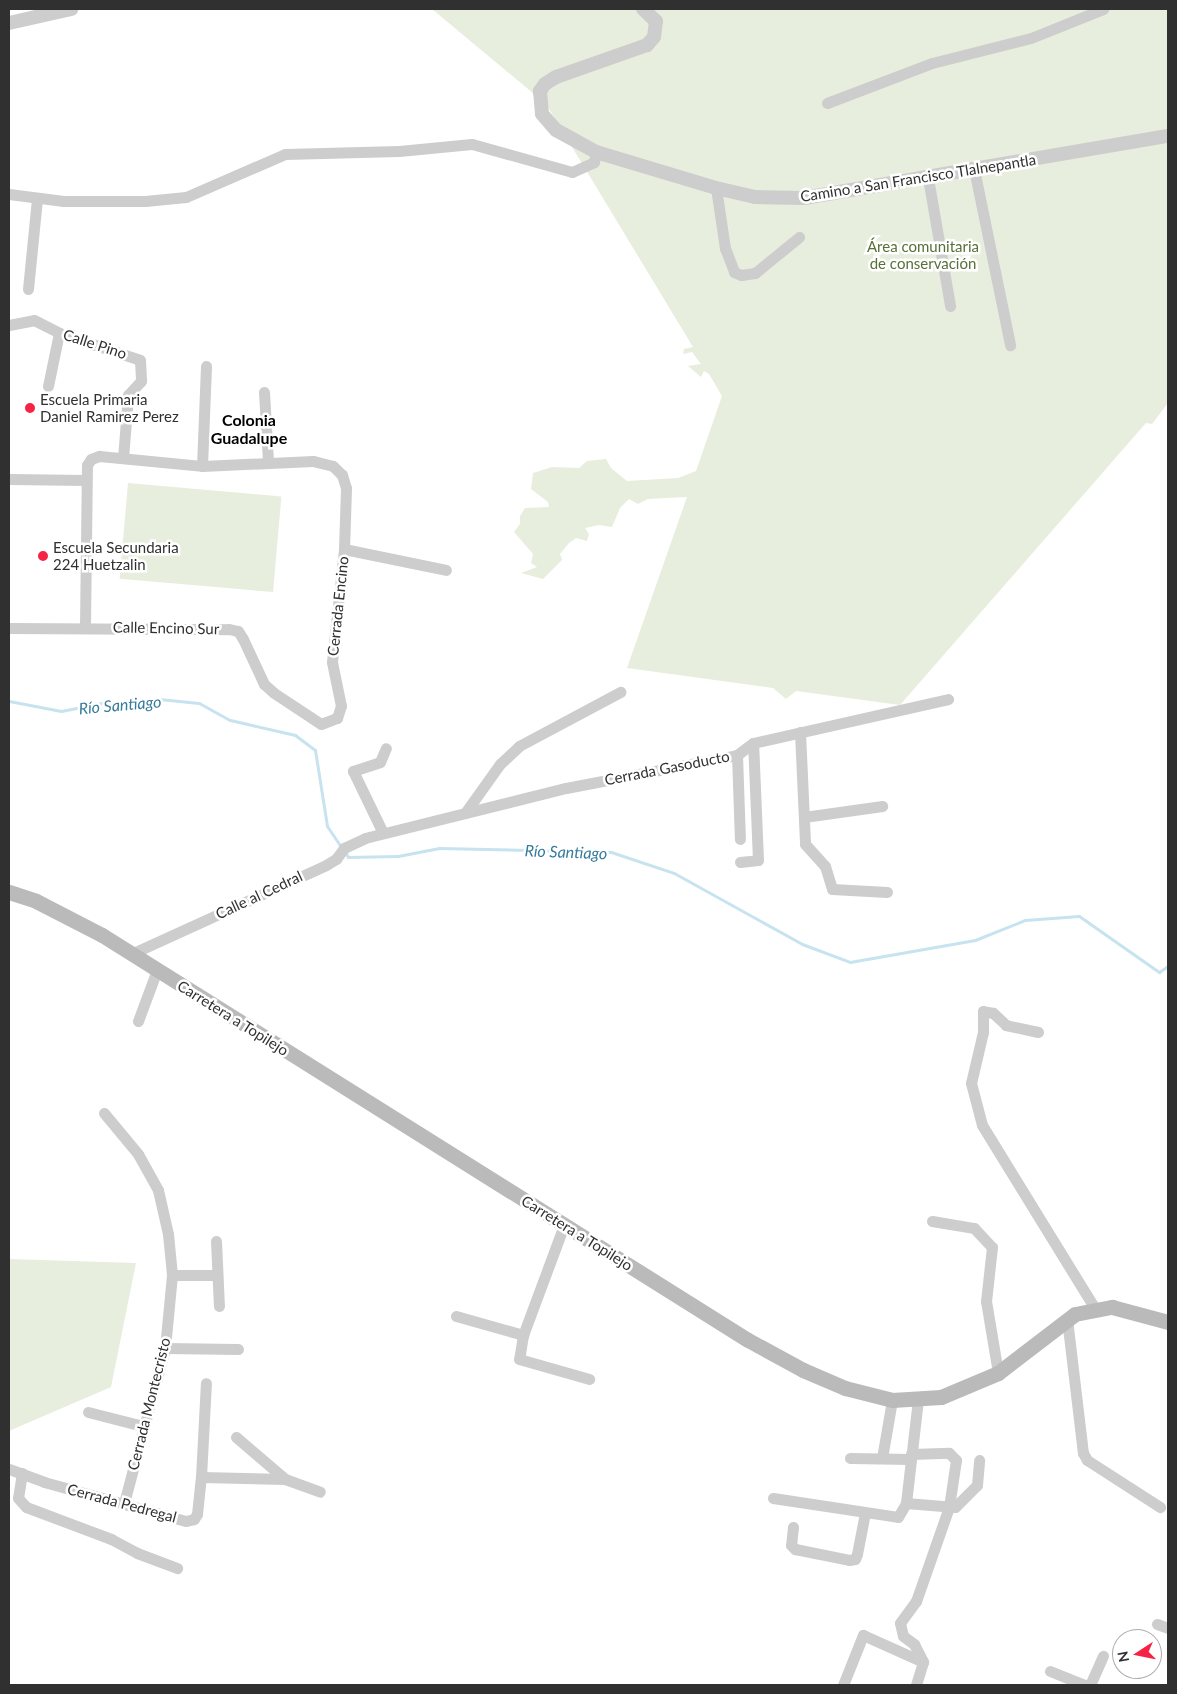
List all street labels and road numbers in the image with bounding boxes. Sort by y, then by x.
street label: Camino a San Francisco Tlalnepantla [799,150,1037,206]
street label: Calle Pino [61,325,129,363]
street label: Cerrada Encino [324,555,352,657]
street label: Calle Encino Sur [113,618,219,638]
street label: Cerrada Gasoducto [603,747,731,789]
street label: Calle al Cedral [213,867,305,923]
street label: Carretera a Topilejo [174,976,292,1060]
street label: Carretera a Topilejo [518,1191,636,1275]
street label: Cerrada Montecristo [124,1336,174,1472]
street label: Cerrada Pedregal [65,1480,179,1526]

